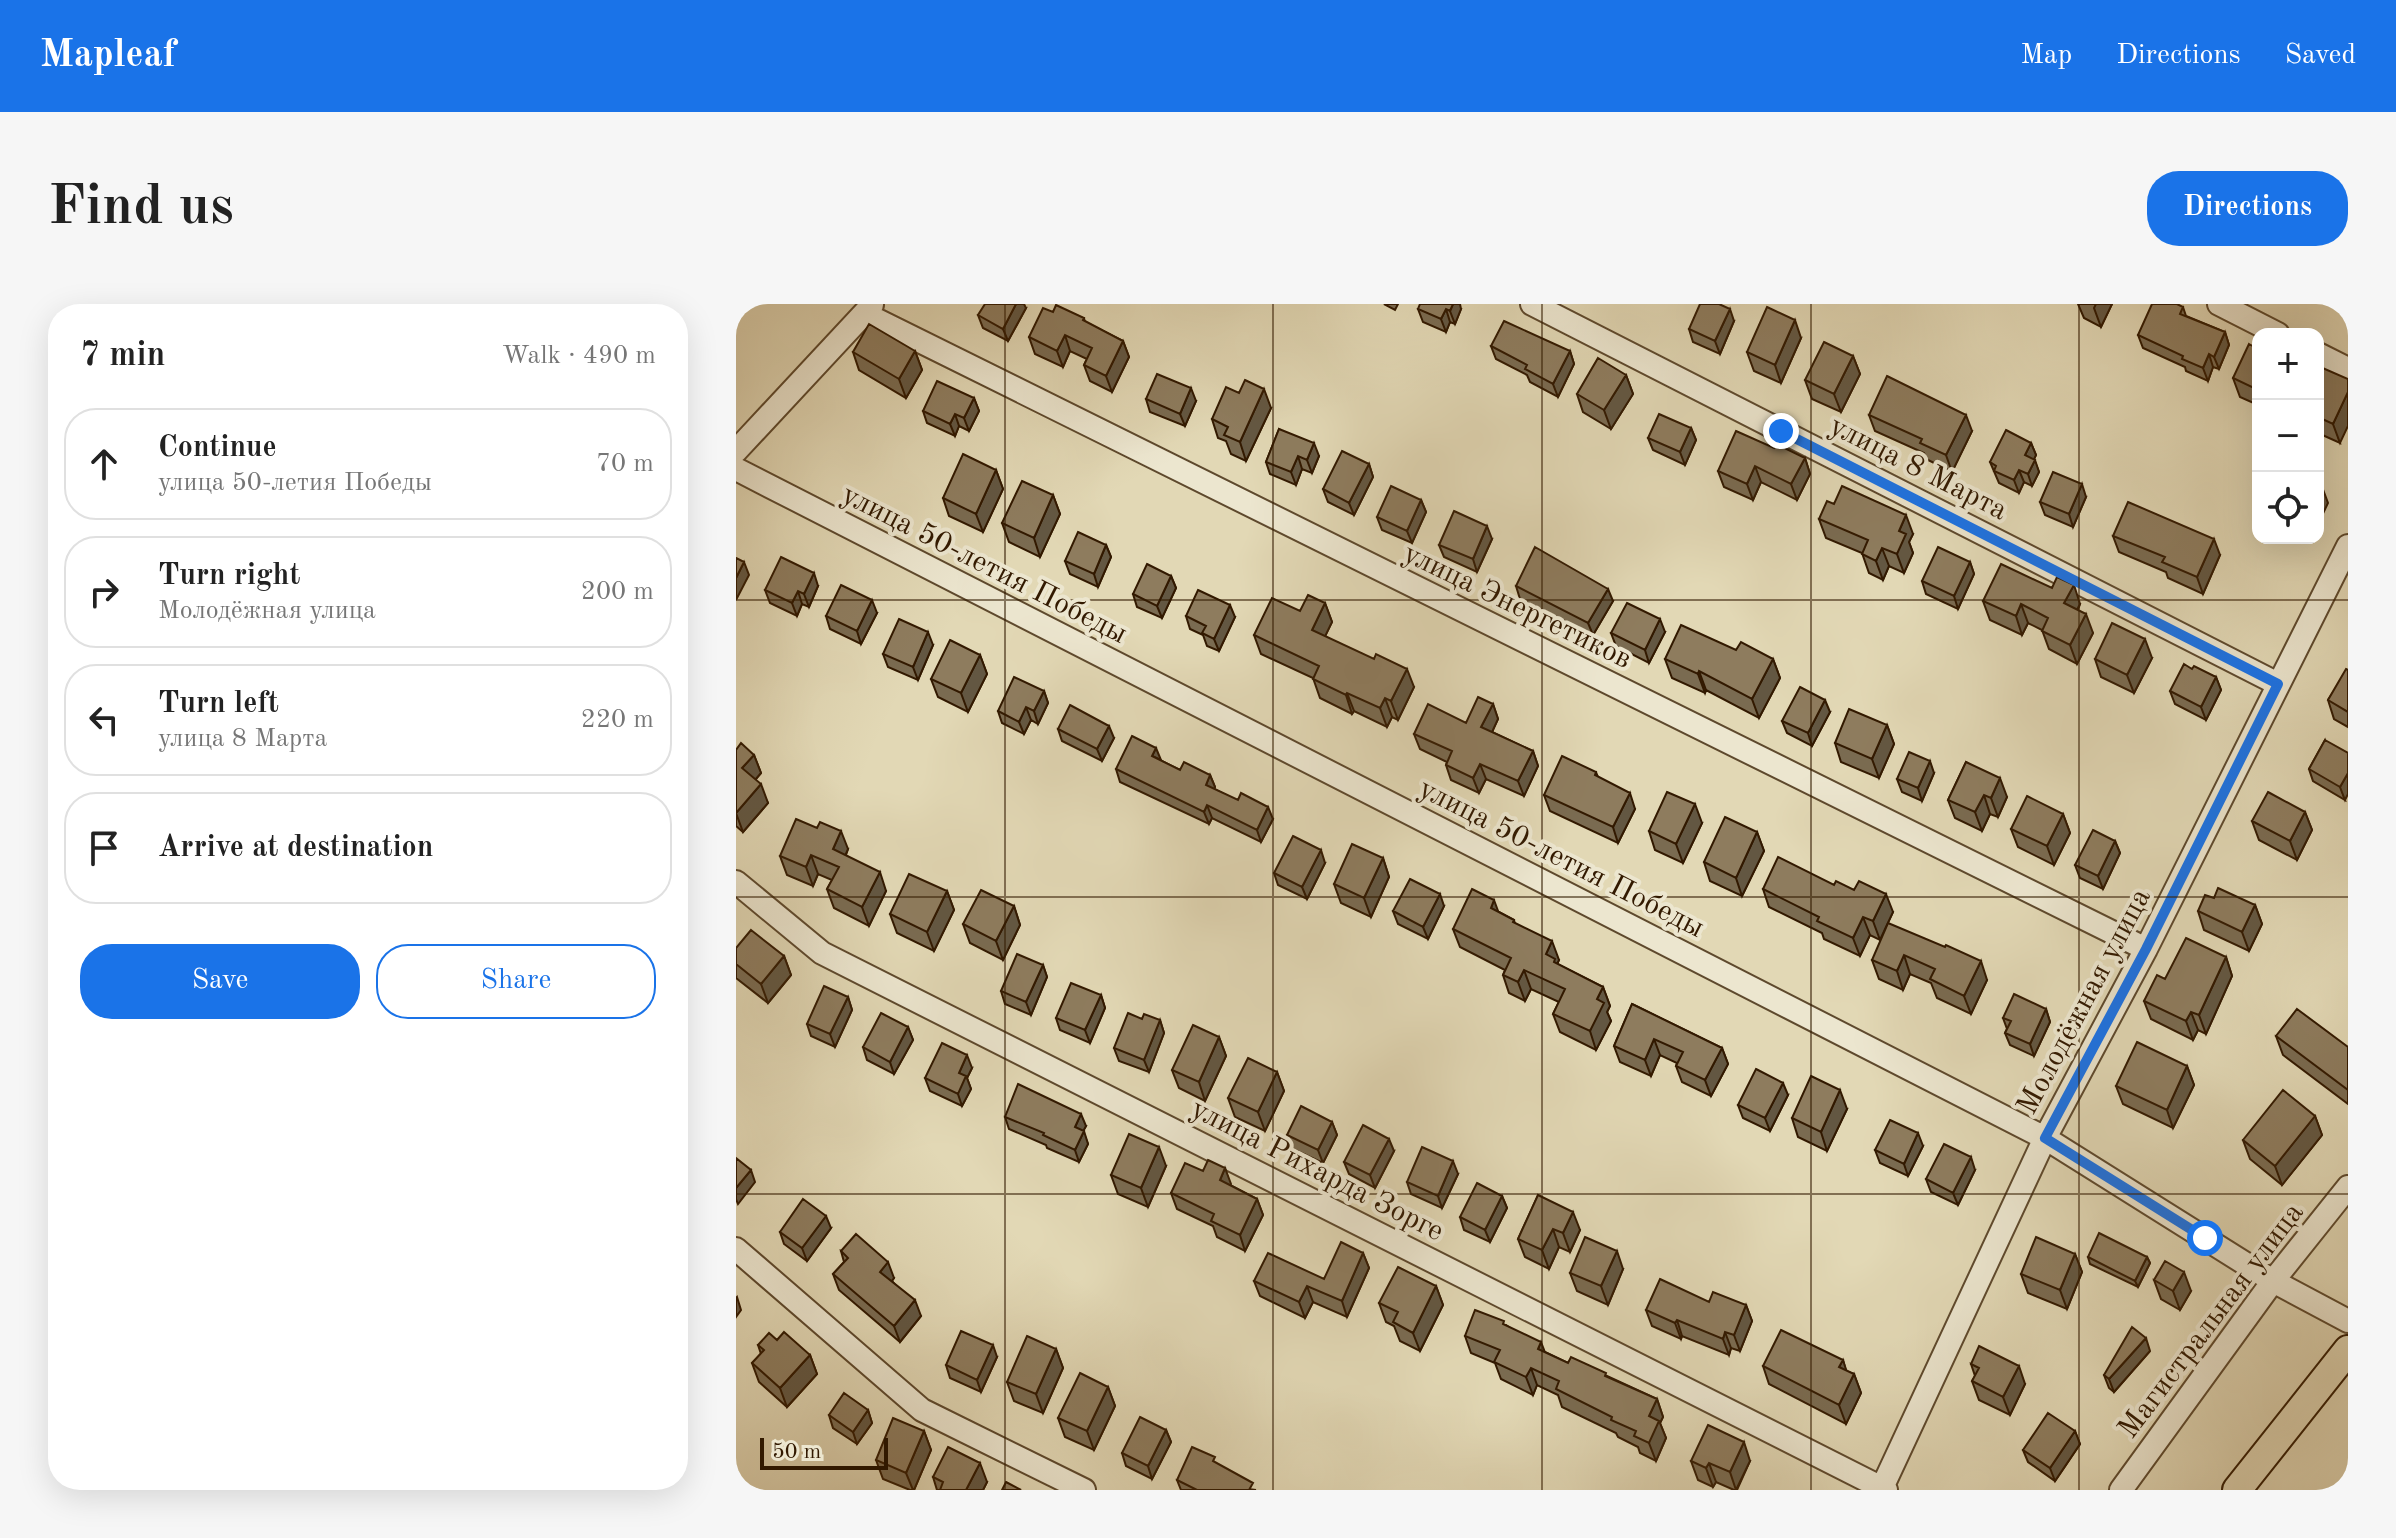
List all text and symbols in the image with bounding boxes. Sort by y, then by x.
text: Mapleaf [40,37,176,75]
text: Map [2020,42,2072,70]
text: Directions [2116,42,2241,70]
text: Saved [2285,42,2356,70]
button: Directions [2147,171,2348,246]
text: Find us [48,180,234,236]
map controls [2252,328,2324,544]
button: + [2252,328,2324,400]
text: 7 min [80,339,165,373]
text: Walk · 490 m [502,343,656,369]
button: − [2252,400,2324,472]
street label: улица 8 Марта [1824,411,2012,527]
route end [1763,413,1799,449]
text: Continue [158,433,277,463]
icon: ahead [82,442,126,486]
text: 70 m [596,451,654,477]
text: улица 50-летия Победы [158,470,432,496]
button: locate [2252,472,2324,544]
street label: улица 50-летия Победы [837,480,1132,650]
street label: улица Энергетиков [1398,538,1636,675]
text: Turn right [158,561,300,591]
icon: right [82,570,126,614]
text: 200 m [581,579,654,605]
text: Молодёжная улица [158,598,376,624]
text: Turn left [158,689,279,719]
icon: left [82,698,126,742]
text: 220 m [581,707,654,733]
text: улица 8 Марта [158,726,327,752]
street label: улица 50-летия Победы [1414,774,1709,944]
icon: arrive [82,826,126,870]
text: Arrive at destination [158,833,433,863]
street label: Молодёжная улица [2013,884,2157,1120]
button: Save [80,944,360,1019]
button: Share [376,944,656,1019]
street label: улица Рихарда Зорге [1186,1094,1448,1248]
street label: Магистральная улица [2113,1198,2310,1445]
route start [2187,1220,2223,1256]
scale bar [760,1434,888,1470]
text: 50 m [772,1441,821,1463]

